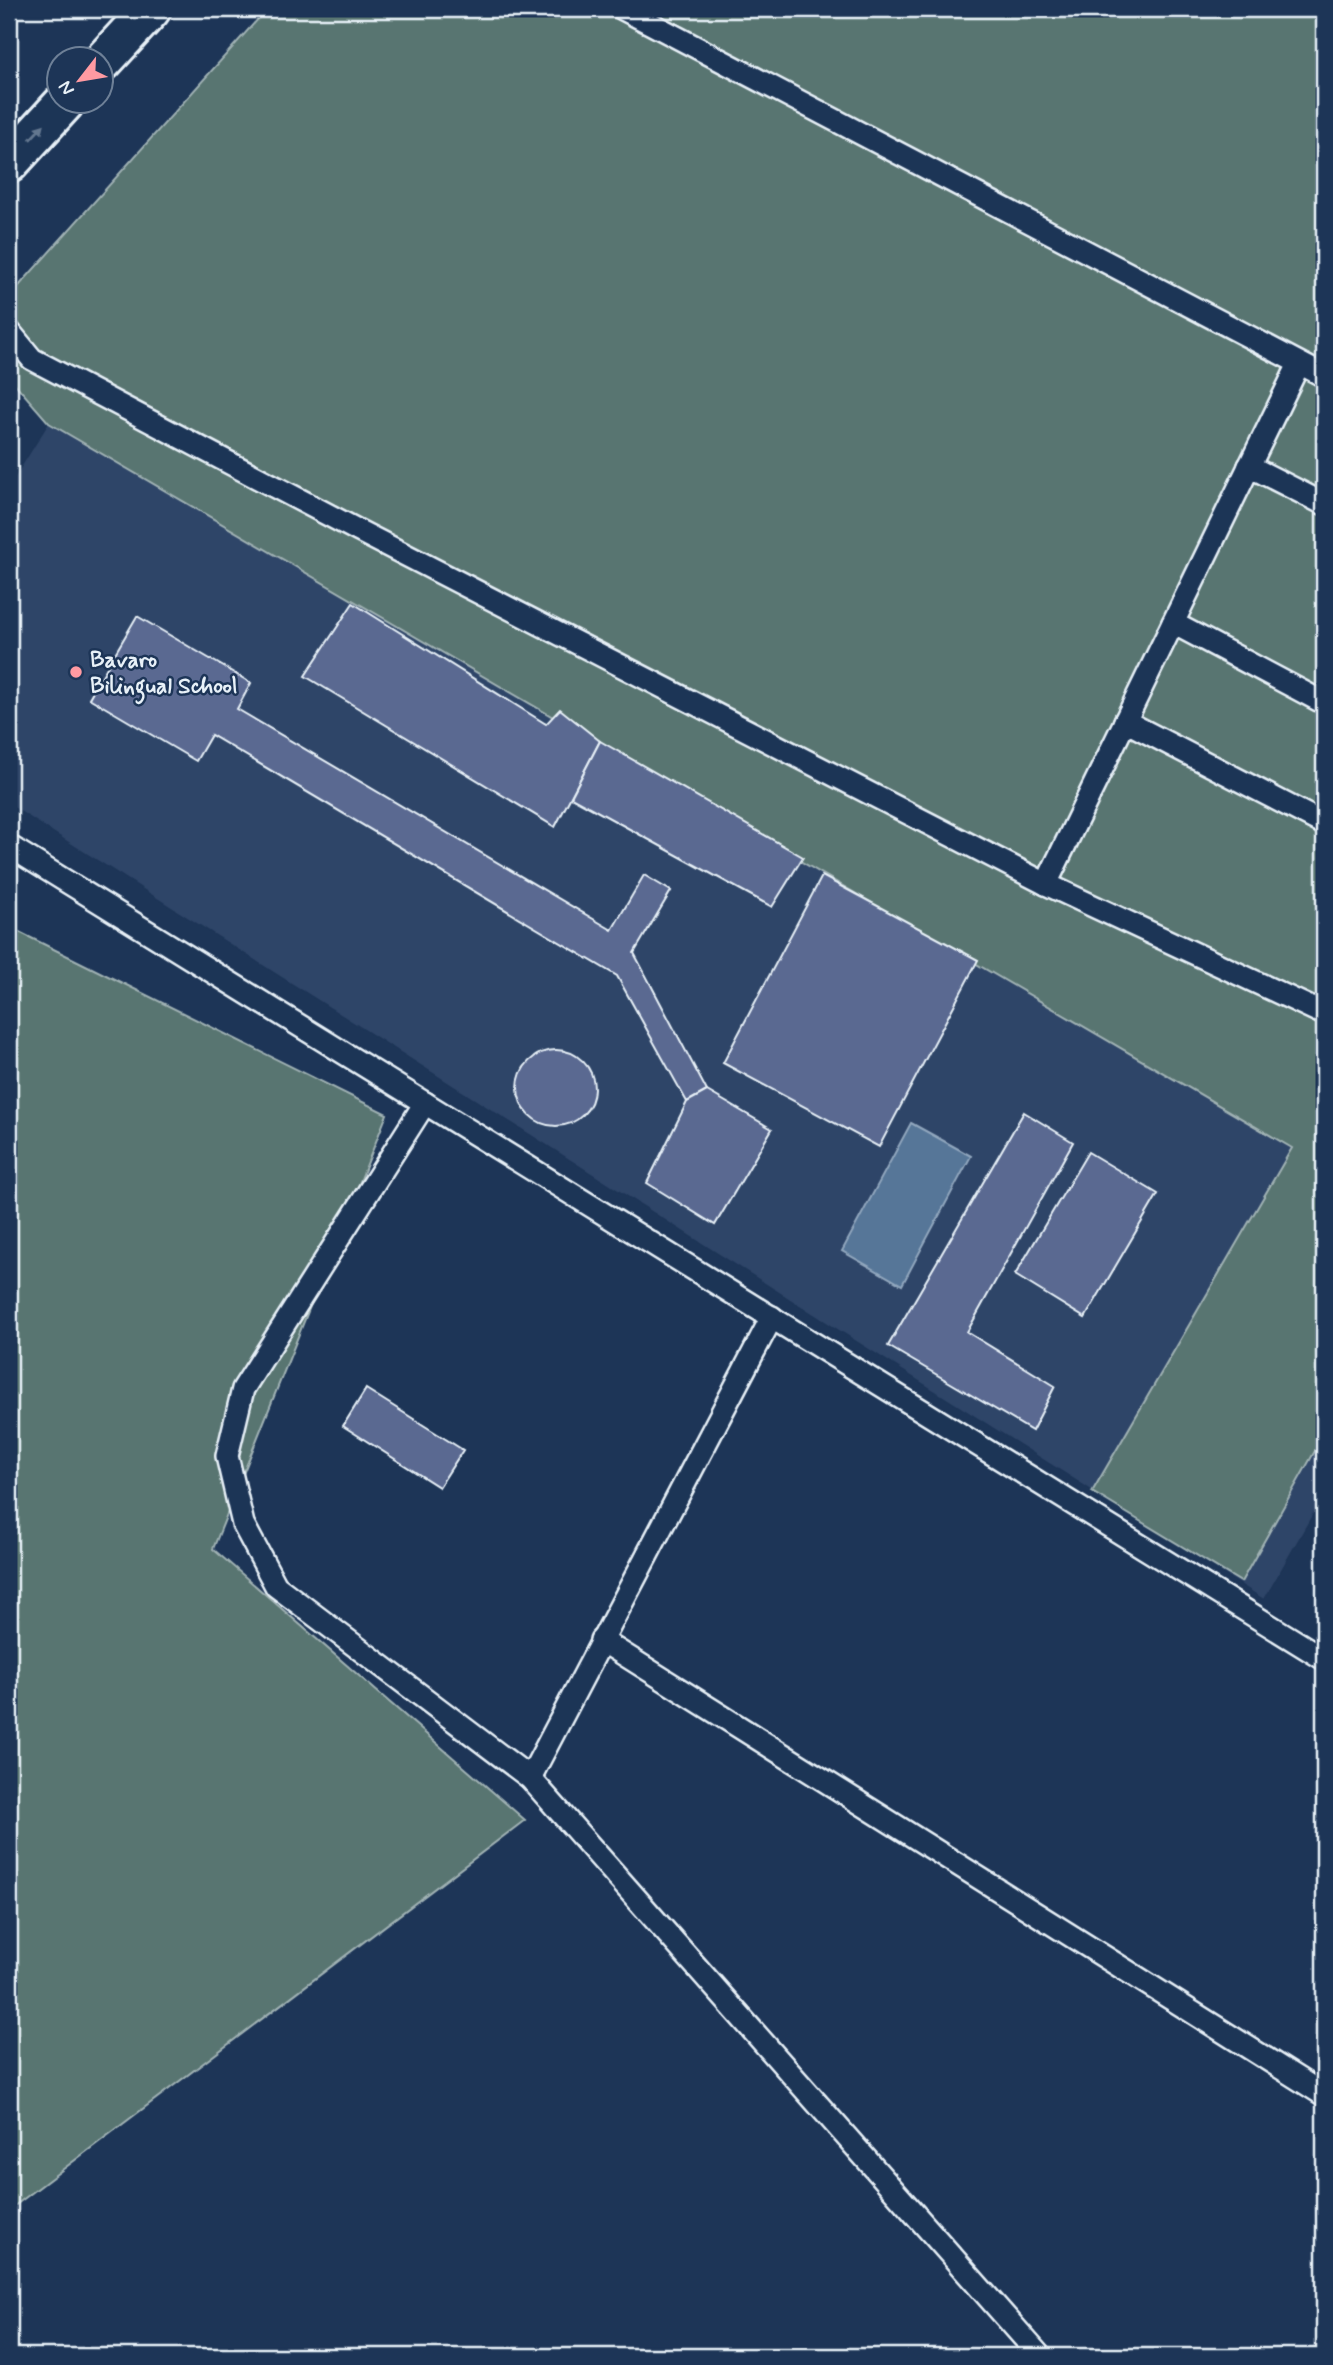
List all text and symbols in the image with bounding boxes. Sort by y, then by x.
north arrow [46,46,116,116]
text: N [53,76,81,100]
one-way arrow [29,123,45,141]
place label: Bavaro Bilingual School [90,646,238,705]
marker: Bavaro Bilingual School [68,664,84,680]

